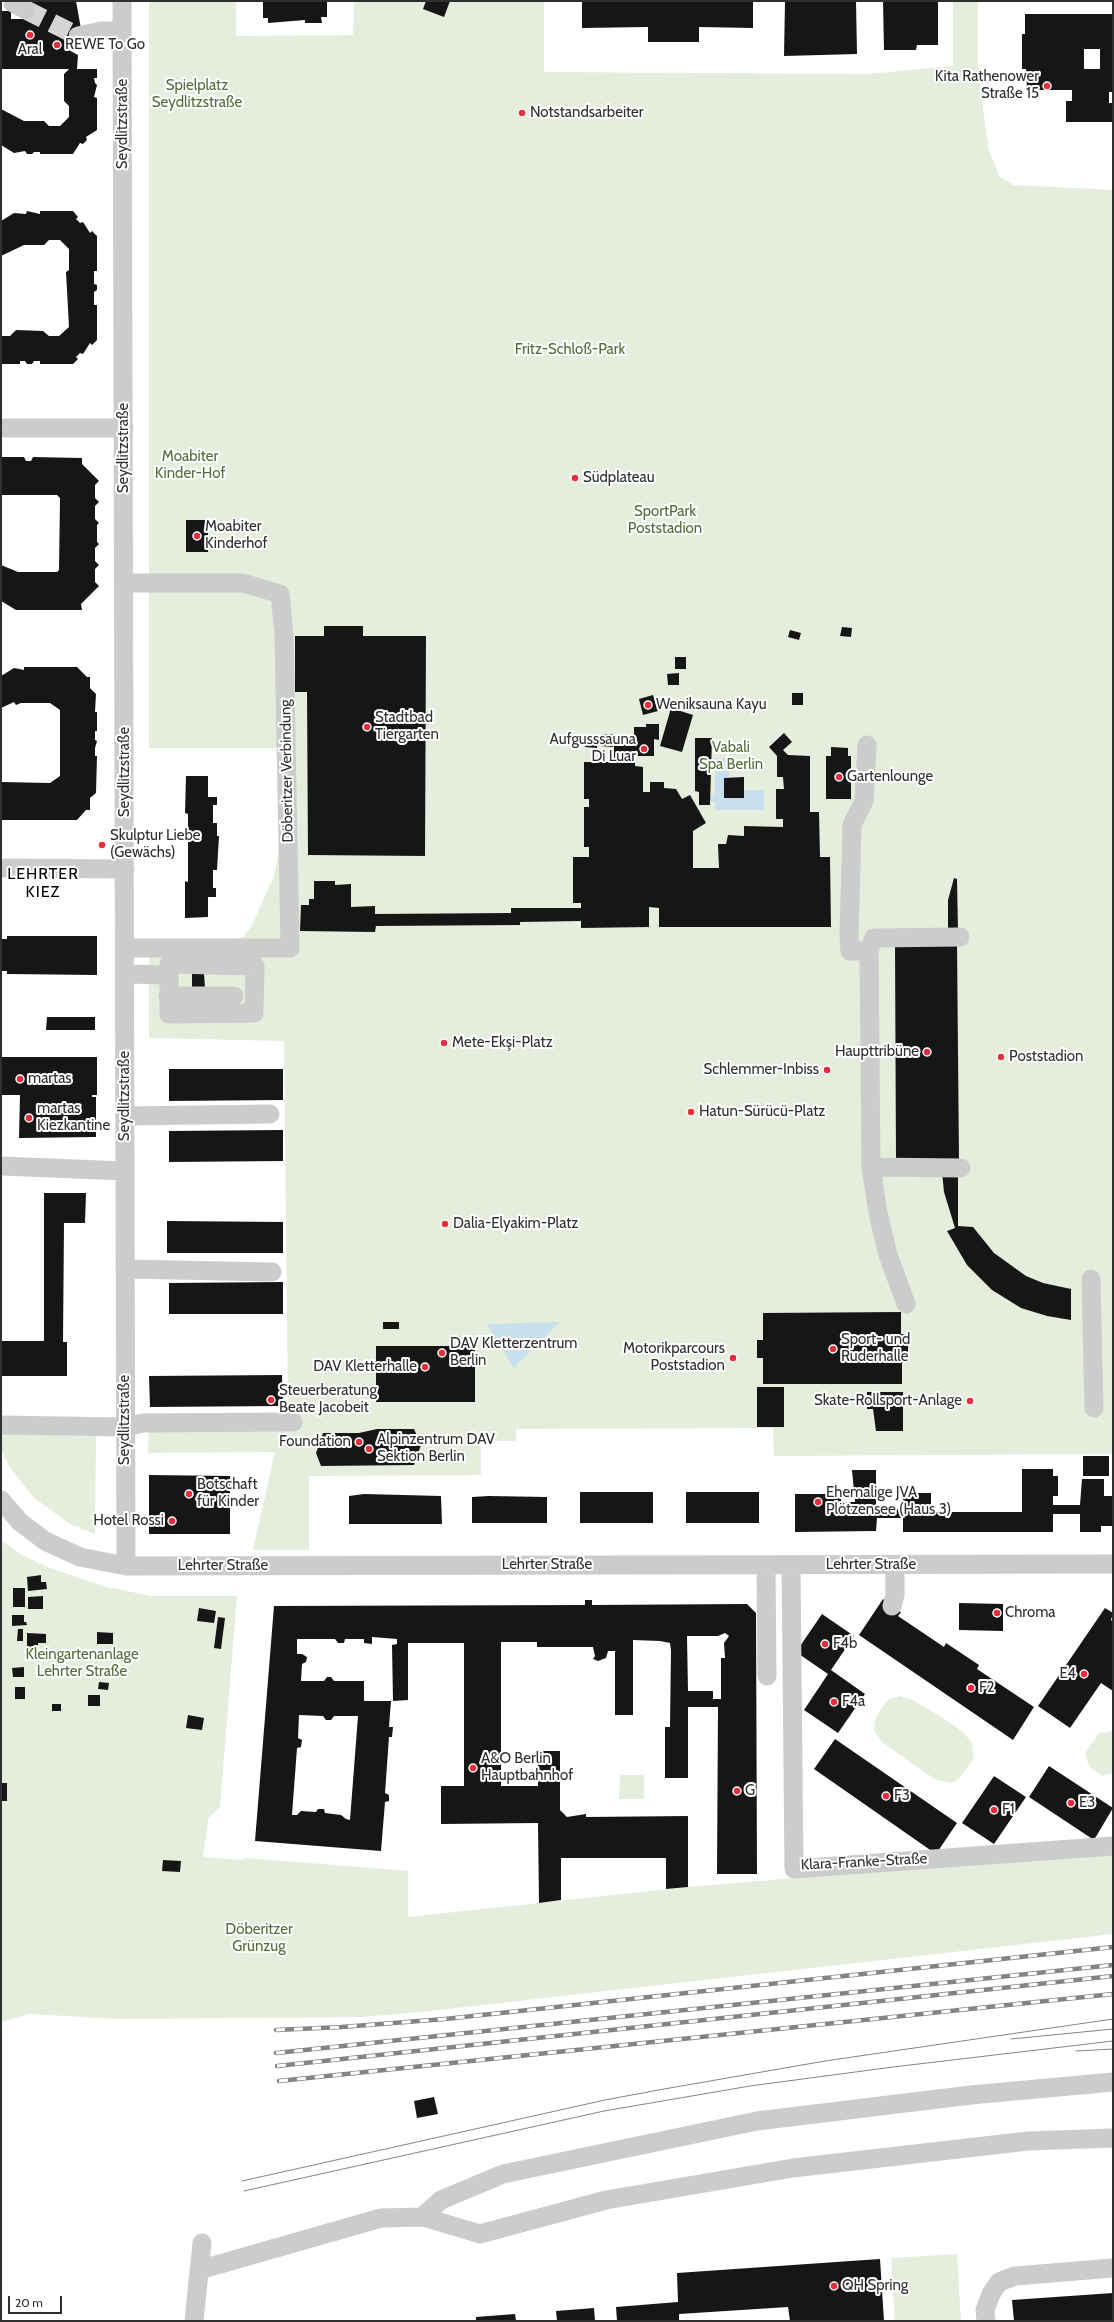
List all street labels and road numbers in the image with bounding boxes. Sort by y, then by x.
street label: Seydlitzstraße [114,79,132,169]
street label: Seydlitzstraße [115,403,133,493]
street label: Döberitzer Verbindung [277,699,297,843]
street label: Seydlitzstraße [116,727,134,817]
street label: Seydlitzstraße [116,1051,134,1141]
street label: Seydlitzstraße [116,1375,134,1465]
street label: Lehrter Straße [502,1556,592,1574]
street label: Lehrter Straße [826,1556,916,1574]
street label: Lehrter Straße [178,1557,268,1575]
street label: Klara-Franke-Straße [800,1850,928,1874]

